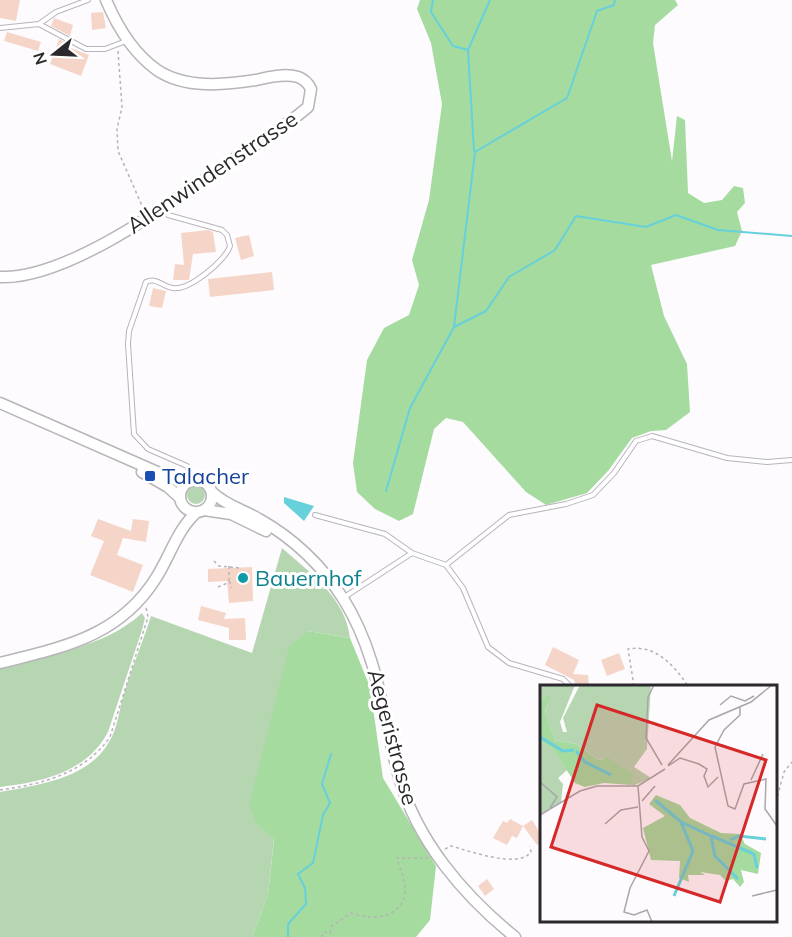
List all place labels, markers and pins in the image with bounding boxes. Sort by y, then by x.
place label: Talacher [162,462,249,490]
marker: Talacher [143,469,157,483]
place label: Bauernhof [255,564,362,592]
marker: Bauernhof [236,571,250,585]

